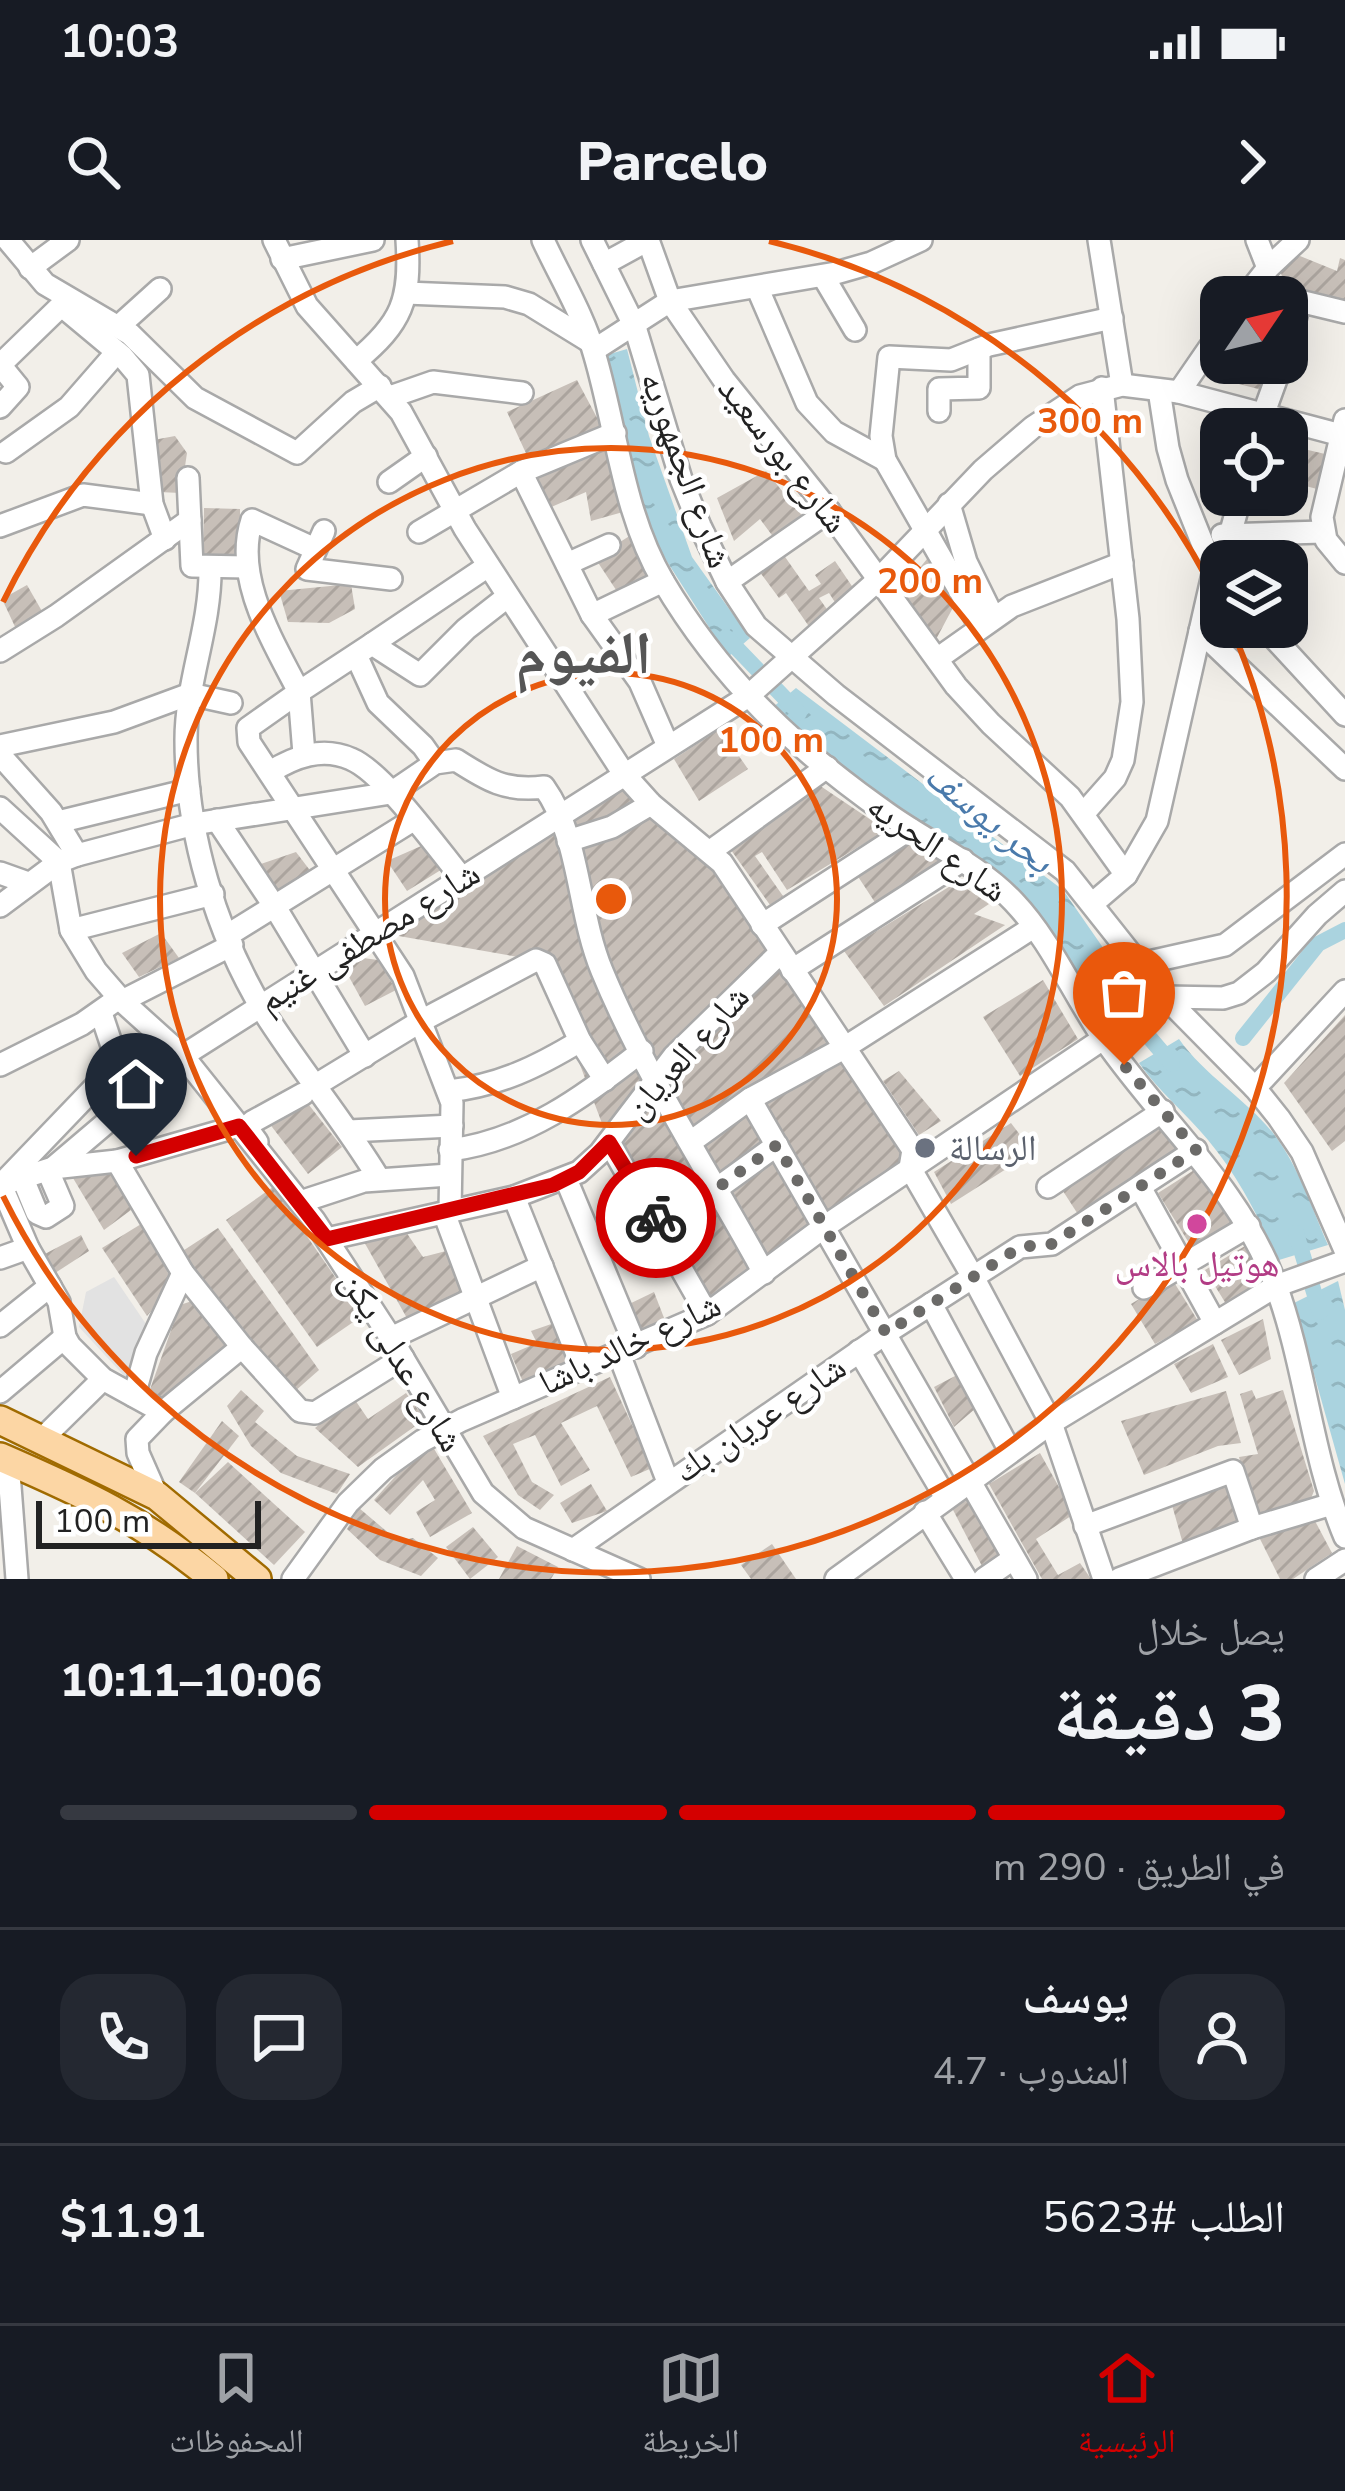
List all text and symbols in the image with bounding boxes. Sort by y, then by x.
text: 10:03 [60,12,179,73]
text: Parcelo [577,125,768,199]
icon: search [60,129,126,195]
icon: forward [1219,129,1285,195]
north arrow [1200,276,1308,384]
map controls [1200,276,1308,648]
street label: شارع الجمهوريه [628,365,744,575]
street label: شارع بورسعيد [706,366,860,544]
text: 300 m [1037,397,1143,446]
button: locate [1200,408,1308,516]
button: layers [1200,540,1308,648]
text: 200 m [877,557,983,606]
district label: الفيوم [516,613,652,695]
text: 100 m [718,716,824,765]
water label: بحر يوسف [913,750,1065,886]
street label: شارع الحريه [857,782,1017,914]
street label: شارع مصطفى غنيم [249,849,489,1025]
centre of rings [590,878,632,920]
pin [1073,942,1175,1065]
icon: bag [1091,960,1157,1026]
street label: شارع العريان [613,974,761,1130]
pin [85,1033,187,1156]
icon: home [103,1051,169,1117]
place label: الرسالة [949,1124,1036,1173]
marker: الرسالة [912,1135,938,1161]
courier [596,1158,716,1278]
icon: bike [623,1185,689,1251]
marker: هوتيل بالاس [1184,1211,1210,1237]
place label: هوتيل بالاس [1114,1240,1280,1289]
street label: شارع عدلى يكن [328,1261,476,1461]
street label: شارع خالد باشا [531,1280,729,1408]
street label: شارع عريان بك [664,1343,856,1495]
scale bar [36,1495,261,1548]
text: 100 m [54,1499,150,1544]
text: يصل خلال [1136,1606,1285,1659]
text: 10:06–10:11 [60,1651,322,1712]
text: 3 دقيقة [1053,1661,1285,1768]
text: في الطريق · 290 m [993,1841,1285,1894]
text: يوسف [1023,1968,1129,2029]
button: phone [60,1974,186,2100]
button: chat [216,1974,342,2100]
button: person [1159,1974,1285,2100]
text: المندوب · 4.7 [932,2045,1129,2098]
text: الطلب #5623 [1042,2187,1285,2248]
text: $11.91 [60,2192,206,2253]
tab: المحفوظات [169,2345,304,2473]
tab: الخريطة [642,2345,739,2473]
tab: الرئيسية [1078,2345,1176,2473]

